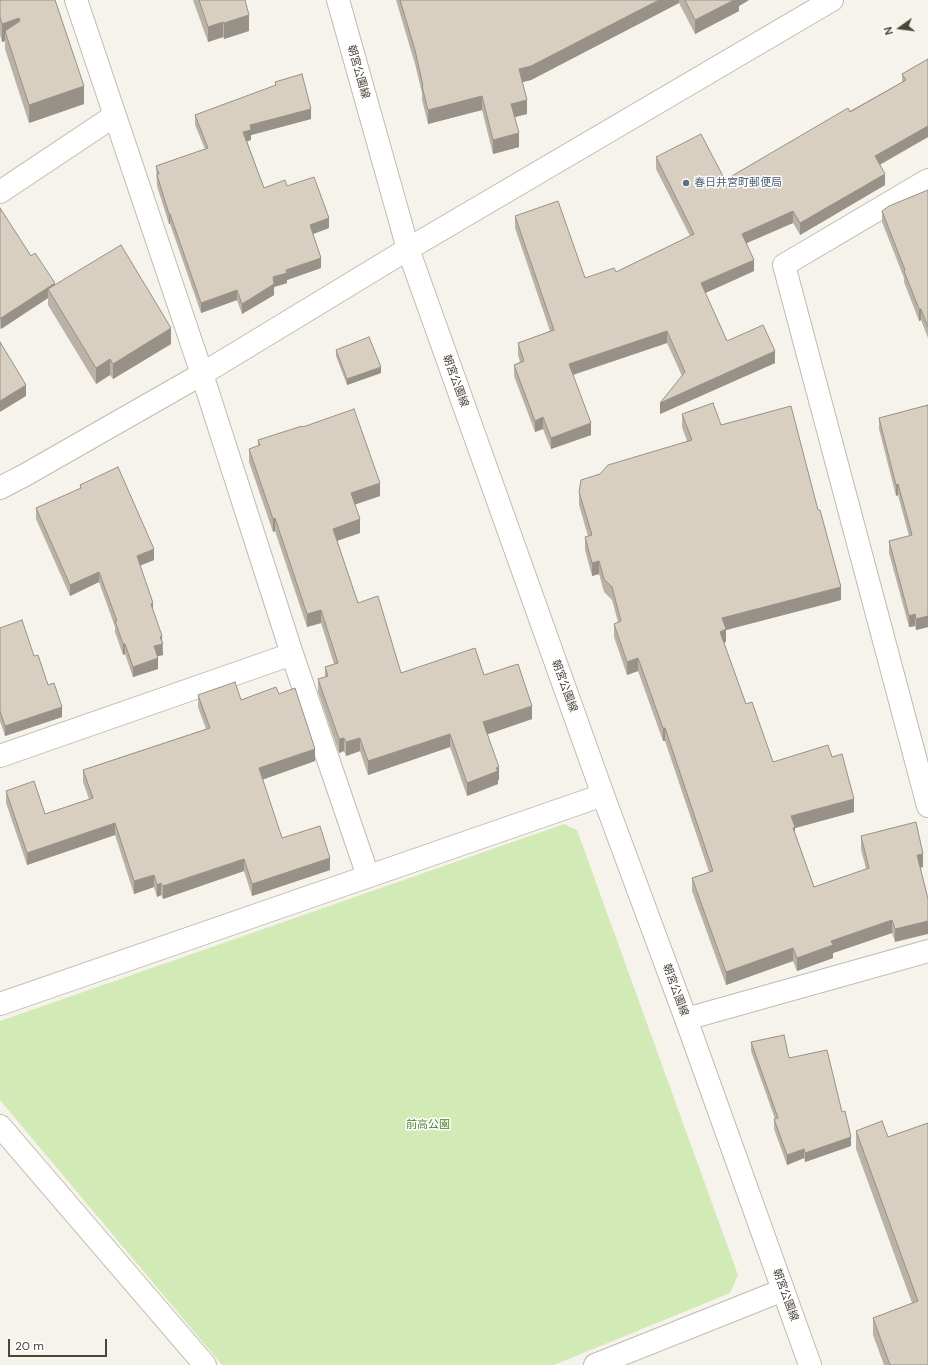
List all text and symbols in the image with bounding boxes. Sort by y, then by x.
north arrow [880,8,920,48]
text: N [881,25,896,36]
street label: 朝宮公園線 [344,44,372,100]
place label: 春日井宮町郵便局 [694,176,782,190]
marker: 春日井宮町郵便局 [681,178,691,188]
street label: 朝宮公園線 [439,353,471,409]
street label: 朝宮公園線 [548,658,580,714]
street label: 朝宮公園線 [659,962,691,1018]
park label: 前高公園 [406,1118,450,1132]
street label: 朝宮公園線 [769,1267,801,1323]
scale bar [10,1331,109,1357]
text: 20 m [15,1338,44,1354]

